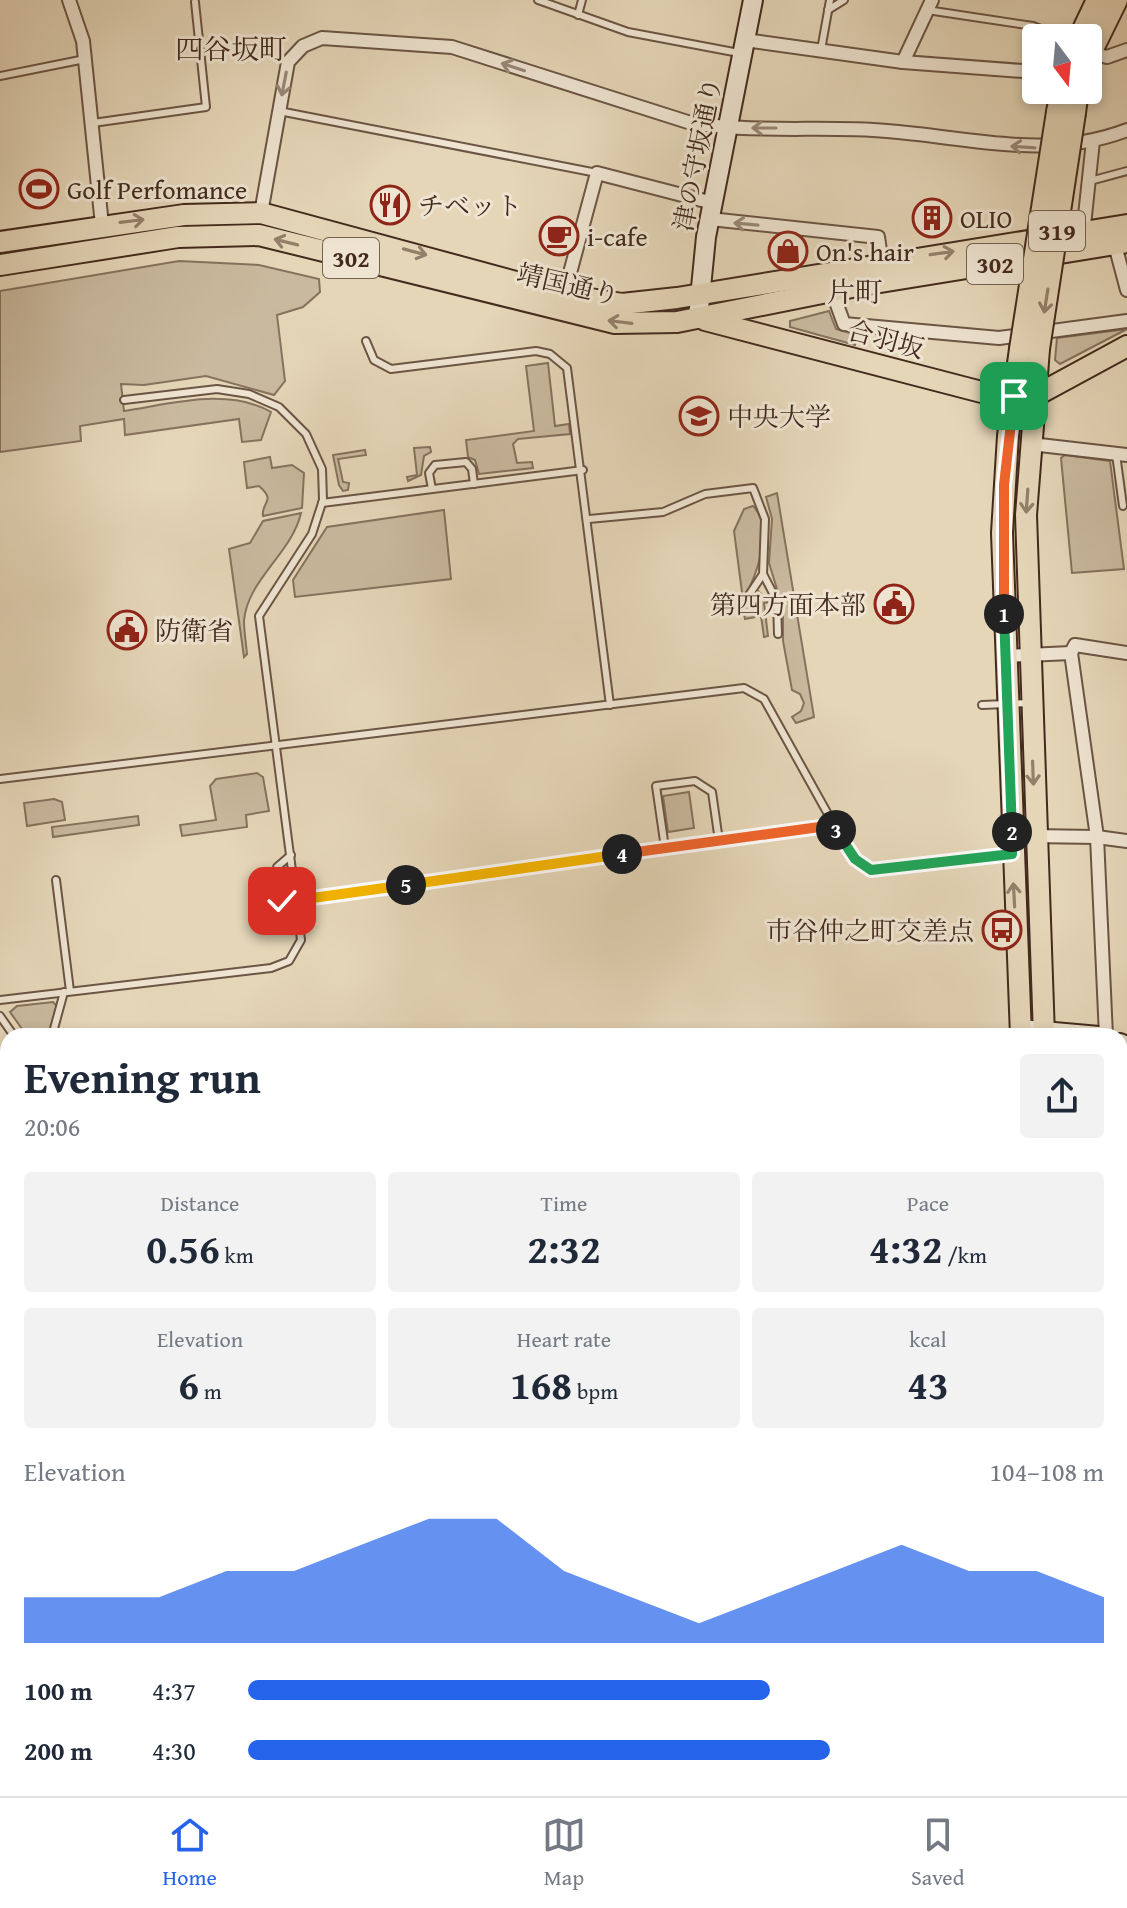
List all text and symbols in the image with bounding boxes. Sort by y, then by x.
north arrow [1022,24,1102,104]
map controls [1022,24,1102,104]
district label: 四谷坂町 [175,28,287,69]
one-way arrow [501,59,527,74]
one-way arrow [276,71,291,96]
street label: 津の守坂通り [663,74,731,234]
one-way arrow [751,120,778,136]
one-way arrow [1010,139,1037,154]
sports icon: Golf Perfomance [18,168,60,210]
place label: Golf Perfomance [67,170,247,209]
restaurant icon: チベット [369,184,411,226]
place label: チベット [418,186,522,225]
building icon: OLIO [911,197,953,239]
place label: OLIO [960,199,1012,238]
road number: 319 [1029,211,1085,251]
one-way arrow [119,213,144,228]
cafe icon: i-cafe [538,215,580,257]
one-way arrow [733,216,760,231]
place label: i-cafe [587,217,648,256]
shop icon: On's hair [767,230,809,272]
place label: On's hair [816,232,914,271]
one-way arrow [273,233,299,248]
road number: 302 [323,238,379,278]
road number: 302 [967,244,1023,284]
one-way arrow [929,245,954,260]
one-way arrow [402,246,428,261]
street label: 靖国通り [513,253,623,315]
district label: 片町 [827,271,883,312]
one-way arrow [1038,287,1053,313]
street label: 合羽坂 [843,310,929,368]
one-way arrow [607,315,634,330]
pin [980,362,1048,430]
icon: arrive [992,374,1036,418]
school or university icon: 中央大学 [678,395,720,437]
place label: 中央大学 [727,397,831,436]
one-way arrow [1019,487,1034,514]
public building icon: 第四方面本部 [873,583,915,625]
place label: 第四方面本部 [710,585,866,624]
pin: 1 [984,594,1024,634]
text: 1 [998,598,1010,630]
public building icon: 防衛省 [106,609,148,651]
place label: 防衛省 [155,611,233,650]
one-way arrow [1026,759,1041,786]
pin: 3 [816,810,856,850]
pin: 2 [992,812,1032,852]
text: 3 [830,814,842,846]
text: 2 [1006,816,1018,848]
pin: 4 [602,834,642,874]
text: 4 [616,838,628,870]
pin: 5 [386,865,426,905]
pin [248,867,316,935]
text: 5 [400,869,412,901]
icon: check [260,879,304,923]
one-way arrow [1006,882,1021,909]
bus stop icon: 市谷仲之町交差点 [981,909,1023,951]
place label: 市谷仲之町交差点 [766,911,974,950]
text: Evening run [24,1045,261,1109]
button: share [1020,1054,1104,1138]
text: 20:06 [24,1107,80,1146]
text: Distance [161,1187,239,1219]
text: Time [541,1187,587,1219]
text: Pace [907,1187,949,1219]
text: 0.56 [146,1219,220,1278]
text: 2:32 [527,1219,601,1278]
text: 4:32 [869,1219,943,1278]
text: km [220,1239,254,1271]
text: /km [943,1239,987,1271]
text: Elevation [157,1323,243,1355]
text: Heart rate [517,1323,611,1355]
text: kcal [909,1323,947,1355]
text: 6 [178,1355,199,1414]
text: 168 [510,1355,572,1414]
text: 43 [907,1355,949,1414]
text: m [199,1375,222,1407]
text: bpm [572,1375,618,1407]
text: Elevation [24,1452,126,1491]
text: 104–108 m [990,1452,1104,1491]
text: 100 m [24,1671,92,1710]
text: 4:37 [152,1671,196,1710]
text: 200 m [24,1731,92,1770]
text: 4:30 [152,1731,196,1770]
tab: Home [163,1813,217,1893]
tab: Map [542,1813,586,1893]
tab: Saved [911,1813,964,1893]

